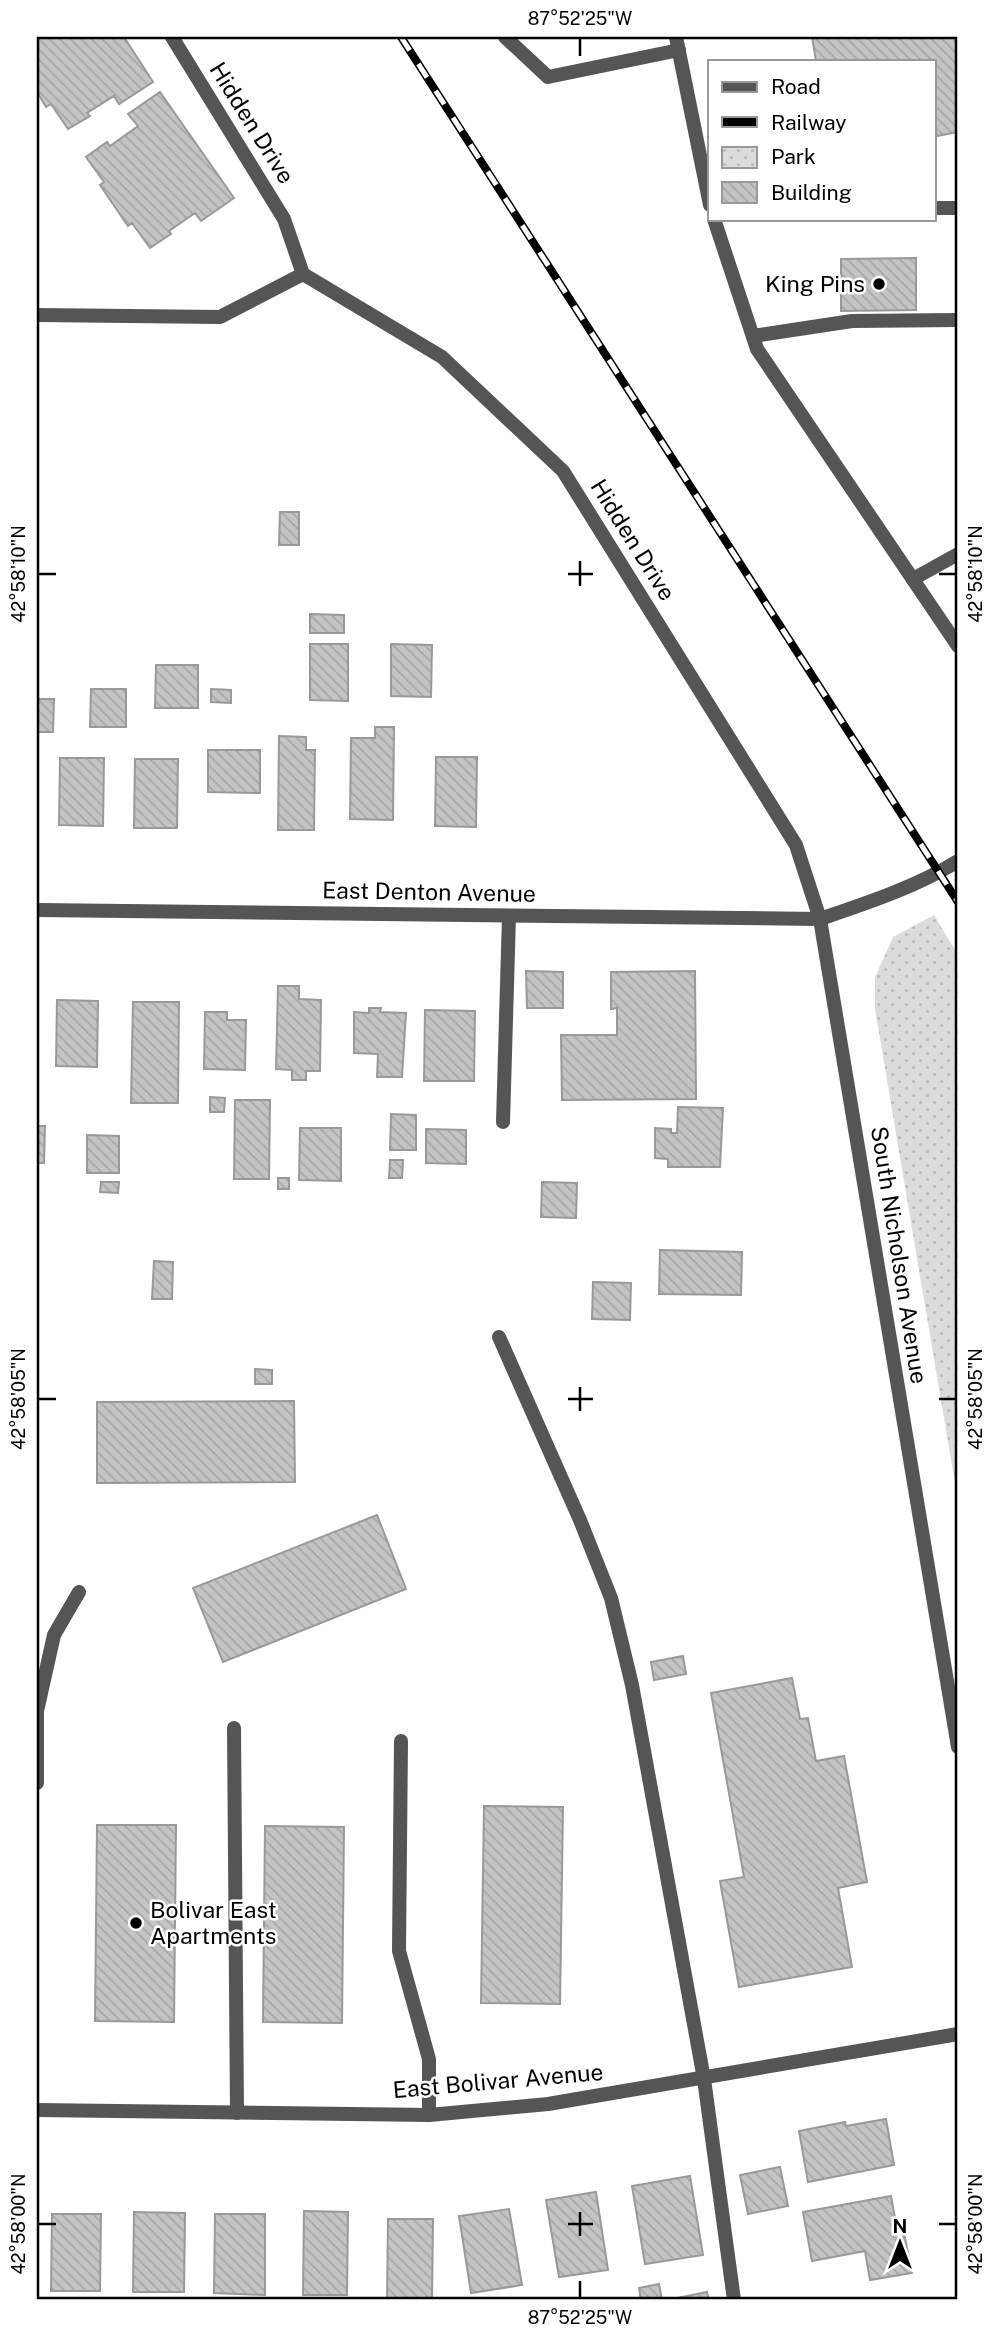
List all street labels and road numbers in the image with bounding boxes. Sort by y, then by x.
street label: Hidden Drive [204,57,300,188]
street label: Hidden Drive [585,474,681,605]
street label: East Denton Avenue [322,876,536,907]
street label: South Nicholson Avenue [866,1124,933,1386]
street label: East Bolivar Avenue [392,2058,604,2103]

